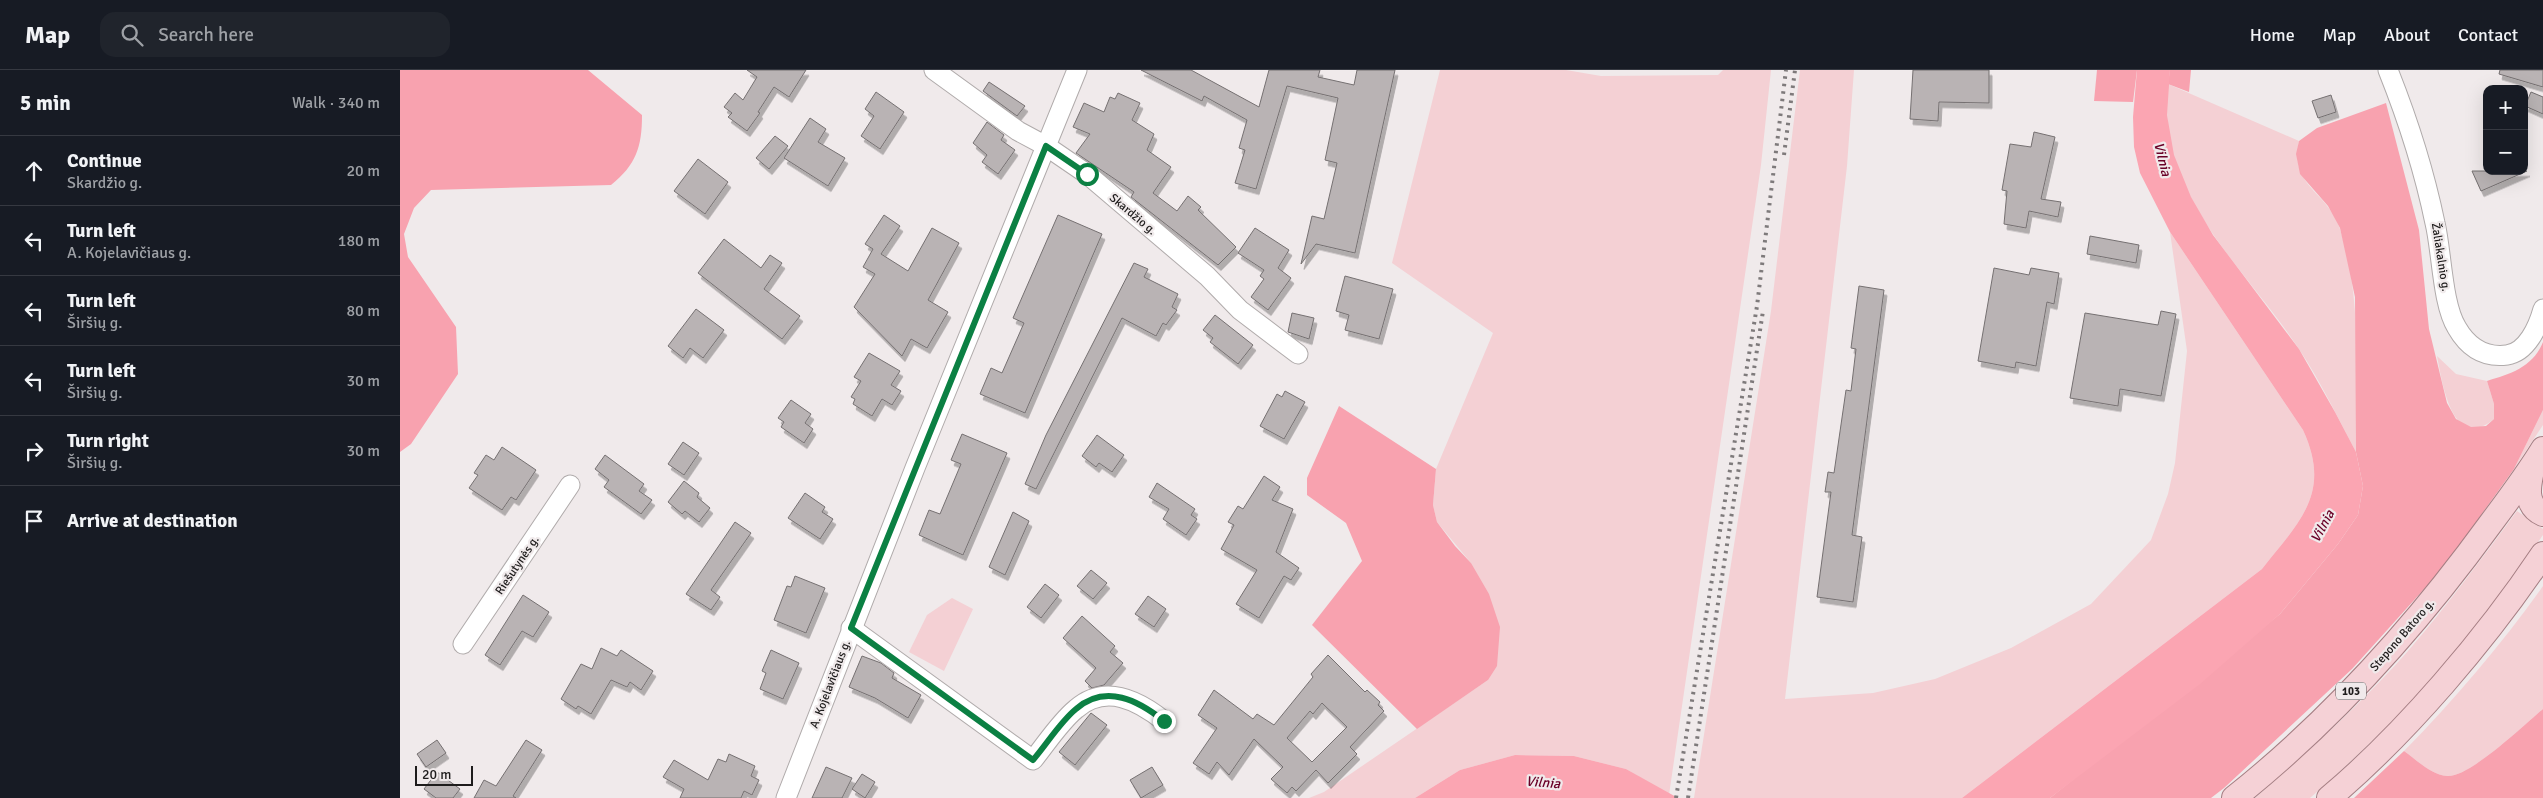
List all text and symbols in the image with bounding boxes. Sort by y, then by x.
search box [100,12,450,57]
text: Map [25,20,70,50]
icon: search [118,21,146,49]
text: Search here [158,23,254,47]
text: Home [2250,24,2295,46]
text: Map [2323,24,2356,46]
text: About [2384,24,2430,46]
text: Contact [2458,24,2518,46]
map controls [2483,85,2528,175]
button: + [2483,85,2528,130]
text: 5 min [20,90,71,116]
text: Walk · 340 m [292,93,380,113]
button: − [2483,130,2528,175]
water label: Vilnia [2150,140,2175,179]
text: Continue [67,149,142,173]
icon: ahead [20,157,48,185]
text: 20 m [346,161,380,181]
route start [1076,163,1099,186]
text: Skardžio g. [67,173,142,193]
street label: Skardžio g. [1106,191,1159,238]
text: Turn left [67,219,136,243]
street label: Žaliakalnio g. [2428,222,2453,292]
icon: left [20,227,48,255]
text: 180 m [338,231,380,251]
text: A. Kojelavičiaus g. [67,243,191,263]
text: Turn left [67,289,136,313]
icon: left [20,297,48,325]
text: 80 m [346,301,380,321]
text: Širšių g. [67,313,122,333]
text: Turn left [67,359,136,383]
icon: left [20,367,48,395]
text: 30 m [346,371,380,391]
text: Širšių g. [67,383,122,403]
text: Turn right [67,429,149,453]
icon: right [20,437,48,465]
text: 30 m [346,441,380,461]
text: Širšių g. [67,453,122,473]
water label: Vilnia [2307,506,2338,545]
icon: arrive [20,507,48,535]
text: Arrive at destination [67,509,238,533]
street label: Riešutynės g. [492,533,543,598]
street label: Stepono Batoro g. [2367,596,2438,675]
street label: A. Kojelavičiaus g. [807,638,854,730]
road number: 103 [2336,682,2366,700]
route end [1153,710,1176,733]
scale bar [415,763,472,786]
text: 20 m [422,766,451,783]
water label: Vilnia [1525,773,1562,793]

